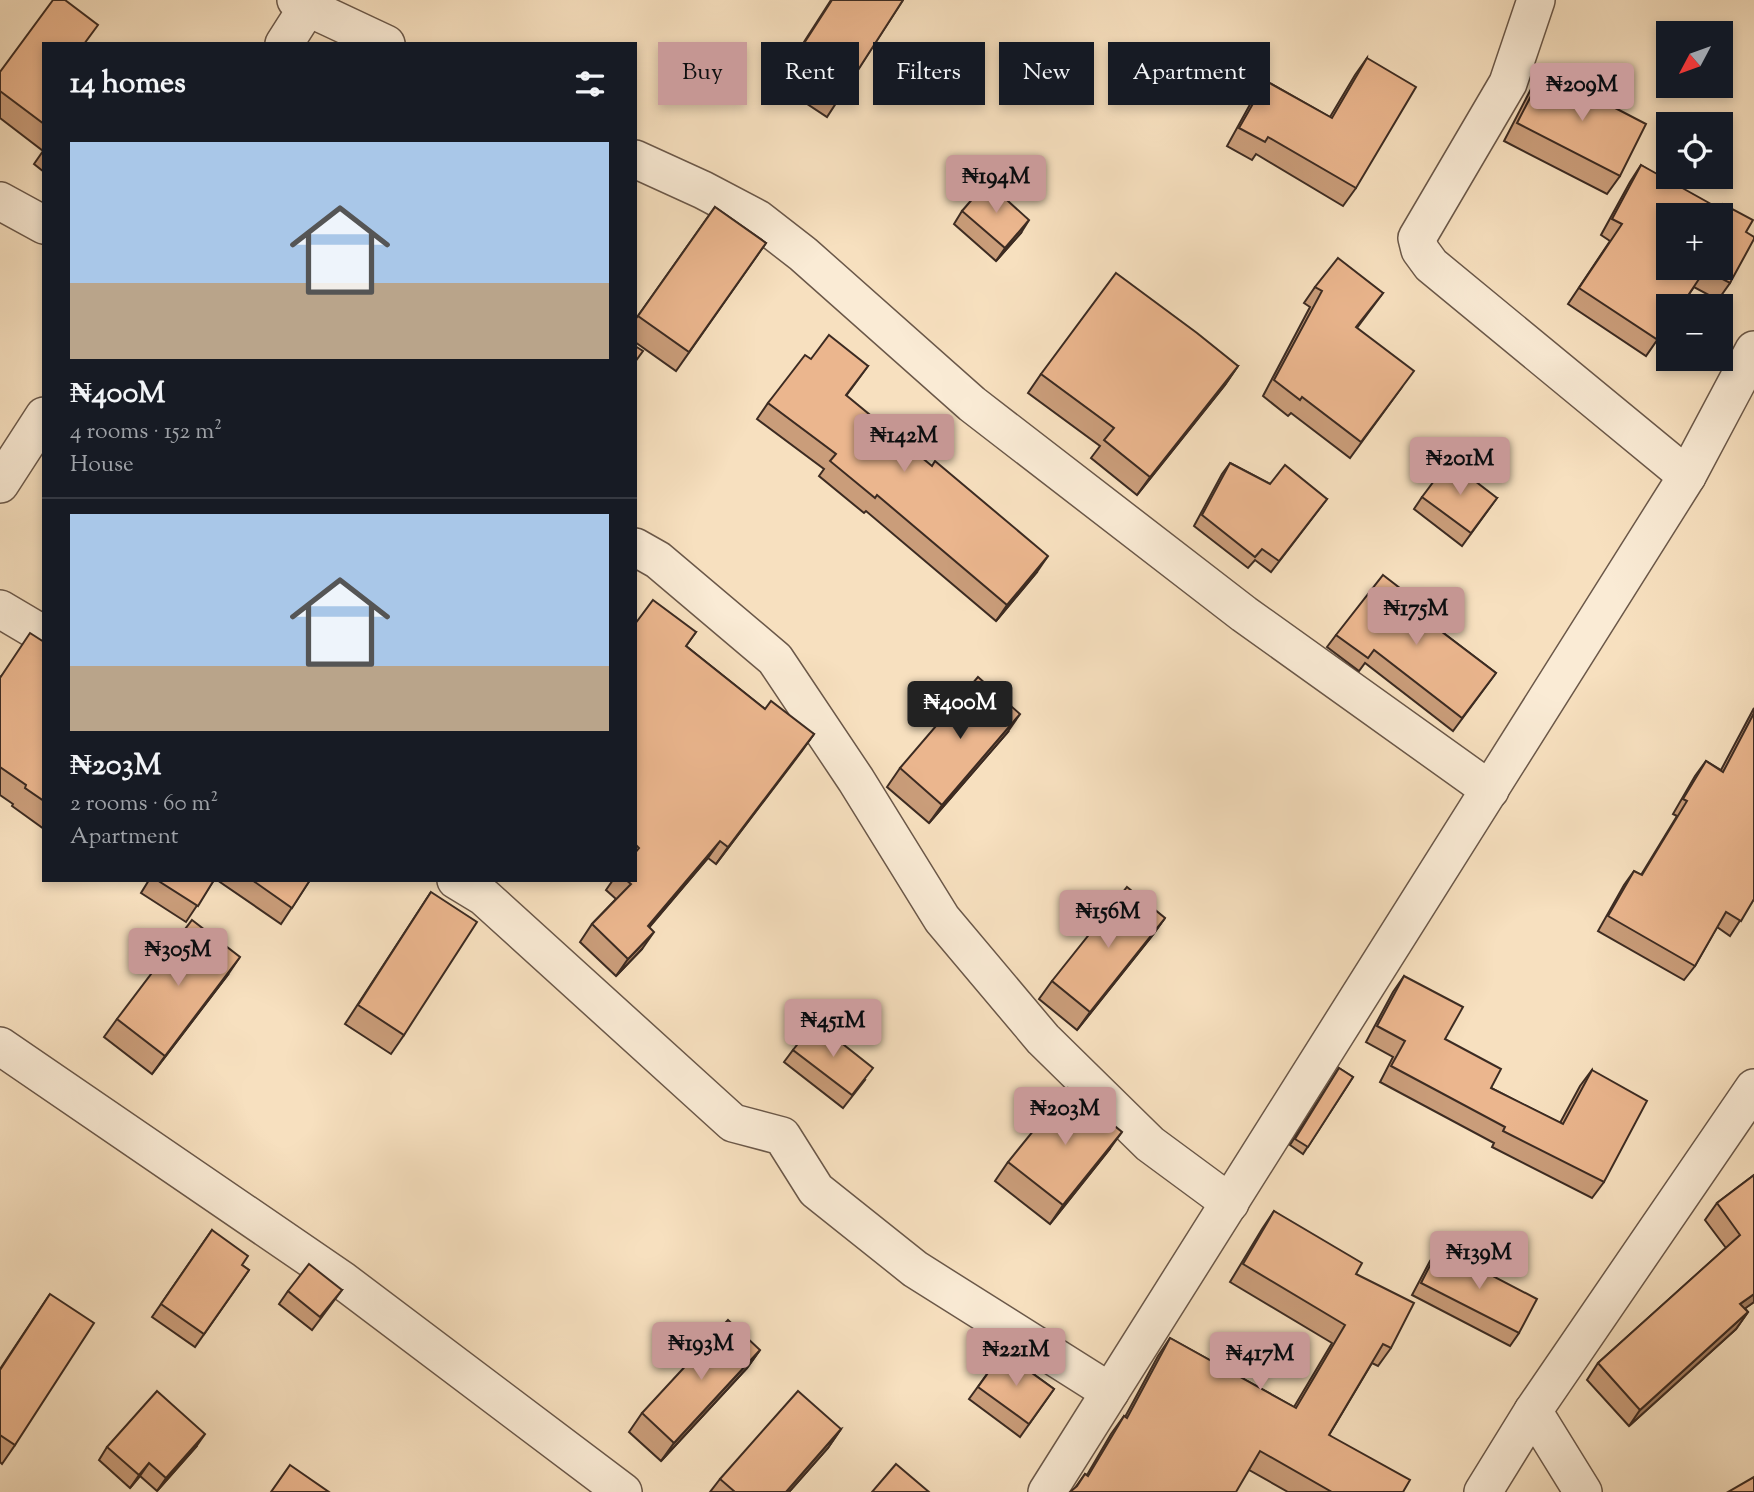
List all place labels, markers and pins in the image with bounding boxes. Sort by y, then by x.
pin: ₦209M [1533,64,1631,123]
pin: ₦194M [947,156,1045,215]
pin: ₦142M [855,414,953,474]
pin: ₦201M [1411,438,1509,497]
pin: ₦175M [1367,588,1465,647]
pin: ₦400M [911,682,1009,741]
pin: ₦156M [1059,890,1157,950]
pin: ₦305M [129,928,227,988]
pin: ₦451M [784,1000,882,1059]
pin: ₦203M [1016,1088,1114,1147]
pin: ₦139M [1430,1232,1528,1291]
pin: ₦193M [652,1322,750,1382]
pin: ₦221M [967,1328,1065,1388]
pin: ₦417M [1211,1332,1309,1392]

